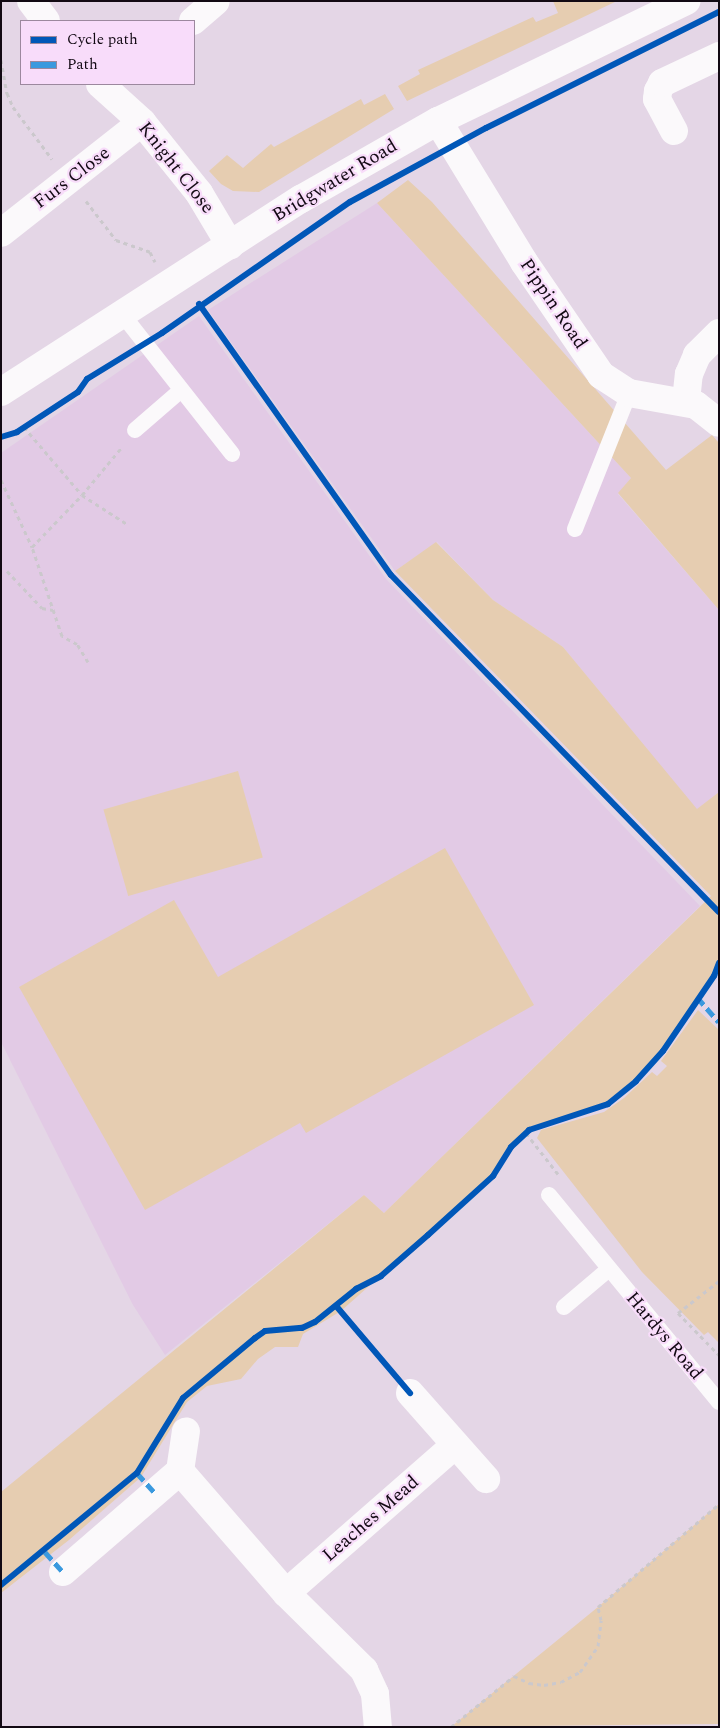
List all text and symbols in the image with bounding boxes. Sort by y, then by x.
legend [20,20,195,85]
text: Cycle path [67,28,138,51]
text: Path [67,53,98,76]
street label: Knight Close [133,118,219,218]
street label: Bridgwater Road [268,135,402,227]
street label: Furs Close [29,142,115,214]
street label: Pippin Road [514,254,592,354]
street label: Hardys Road [621,1287,707,1385]
street label: Leaches Mead [318,1471,424,1567]

